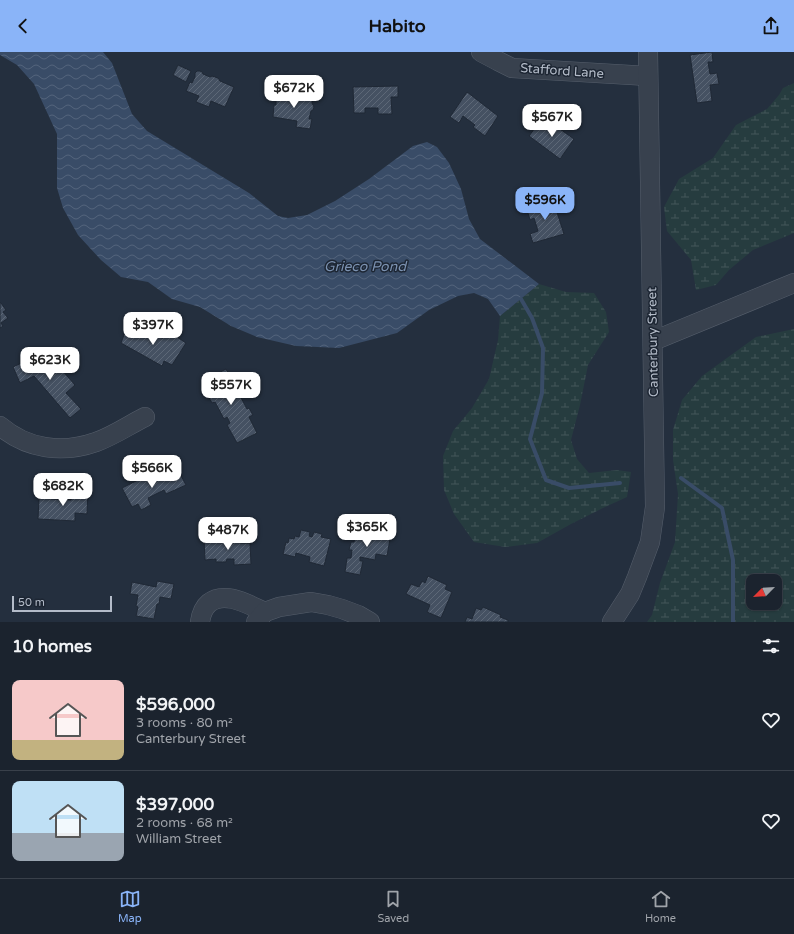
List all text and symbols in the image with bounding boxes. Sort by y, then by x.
icon: back [12,15,34,37]
text: Habito [368,15,426,37]
icon: share [760,15,782,37]
street label: Stafford Lane [520,60,604,82]
pin: $672K [266,75,322,109]
text: $672K [273,80,315,96]
pin: $567K [524,104,580,138]
text: $567K [531,109,573,125]
pin: $596K [517,187,573,221]
text: $596K [524,192,566,208]
water label: Grieco Pond [324,258,408,275]
street label: Canterbury Street [644,287,662,397]
pin: $397K [125,312,181,346]
text: $397K [132,317,174,333]
pin: $623K [22,347,78,381]
text: $623K [29,352,71,368]
pin: $557K [203,372,259,406]
text: $557K [210,377,252,393]
pin: $566K [124,455,180,489]
text: $566K [131,460,173,476]
pin: $682K [35,473,91,507]
text: $682K [42,478,84,494]
pin: $365K [339,514,395,548]
pin: $487K [200,517,256,551]
text: $365K [346,519,388,535]
text: $487K [207,522,249,538]
north arrow [746,574,782,610]
map controls [746,574,782,610]
scale bar [12,594,112,613]
text: 50 m [18,596,45,609]
icon: filters [760,635,782,657]
text: 10 homes [12,636,92,657]
text: $596,000 [136,694,215,715]
icon: home [44,696,92,744]
icon: heart [760,709,782,731]
text: 3 rooms · 80 m² [136,715,233,731]
text: Canterbury Street [136,731,246,747]
text: $397,000 [136,794,214,815]
icon: home [44,797,92,845]
icon: heart [760,810,782,832]
text: 2 rooms · 68 m² [136,815,233,831]
text: William Street [136,831,222,847]
tab: Map [118,888,142,925]
tab: Saved [377,888,409,925]
tab: Home [645,888,676,925]

